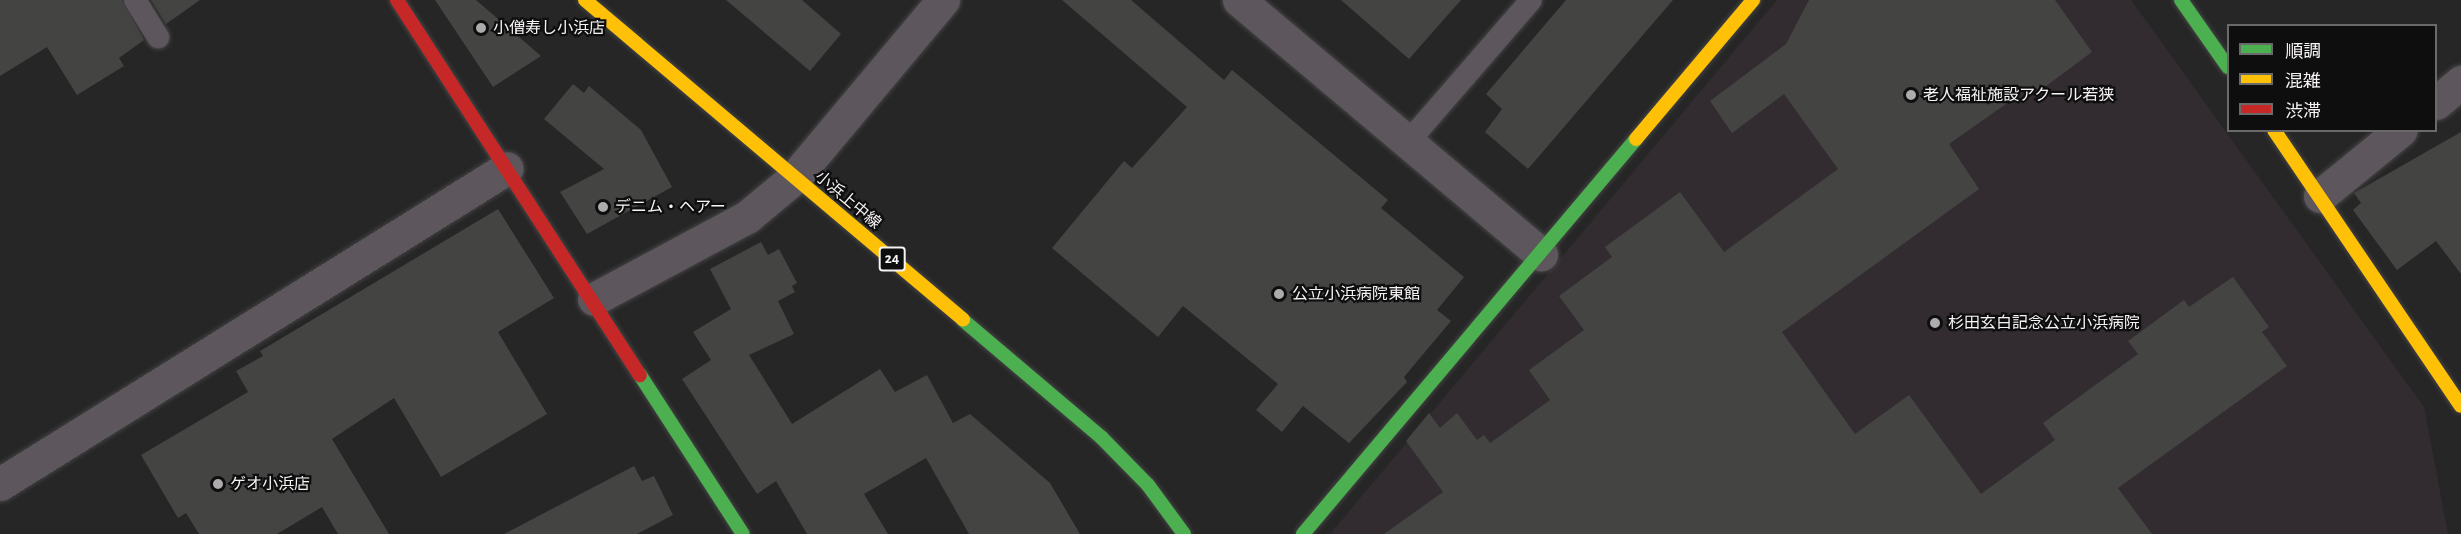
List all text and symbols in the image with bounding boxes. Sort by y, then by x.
place label: 小僧寿し小浜店 [493,18,605,38]
marker: 小僧寿し小浜店 [474,21,488,35]
legend [2227,24,2437,132]
text: 順調 [2285,43,2321,61]
text: 混雑 [2285,73,2321,91]
place label: 老人福祉施設アクール若狭 [1923,85,2115,105]
marker: 老人福祉施設アクール若狭 [1904,88,1918,102]
text: 渋滞 [2285,103,2321,121]
street label: 小浜上中線 [811,167,885,233]
place label: デニム・ヘアー [615,197,726,217]
marker: デニム・ヘアー [596,200,610,214]
road number: 24 [878,247,906,271]
place label: 公立小浜病院東館 [1292,284,1420,304]
marker: 公立小浜病院東館 [1270,285,1288,303]
place label: 杉田玄白記念公立小浜病院 [1948,313,2140,333]
marker: 杉田玄白記念公立小浜病院 [1926,314,1944,332]
place label: ゲオ小浜店 [230,474,310,494]
marker: ゲオ小浜店 [211,477,225,491]

